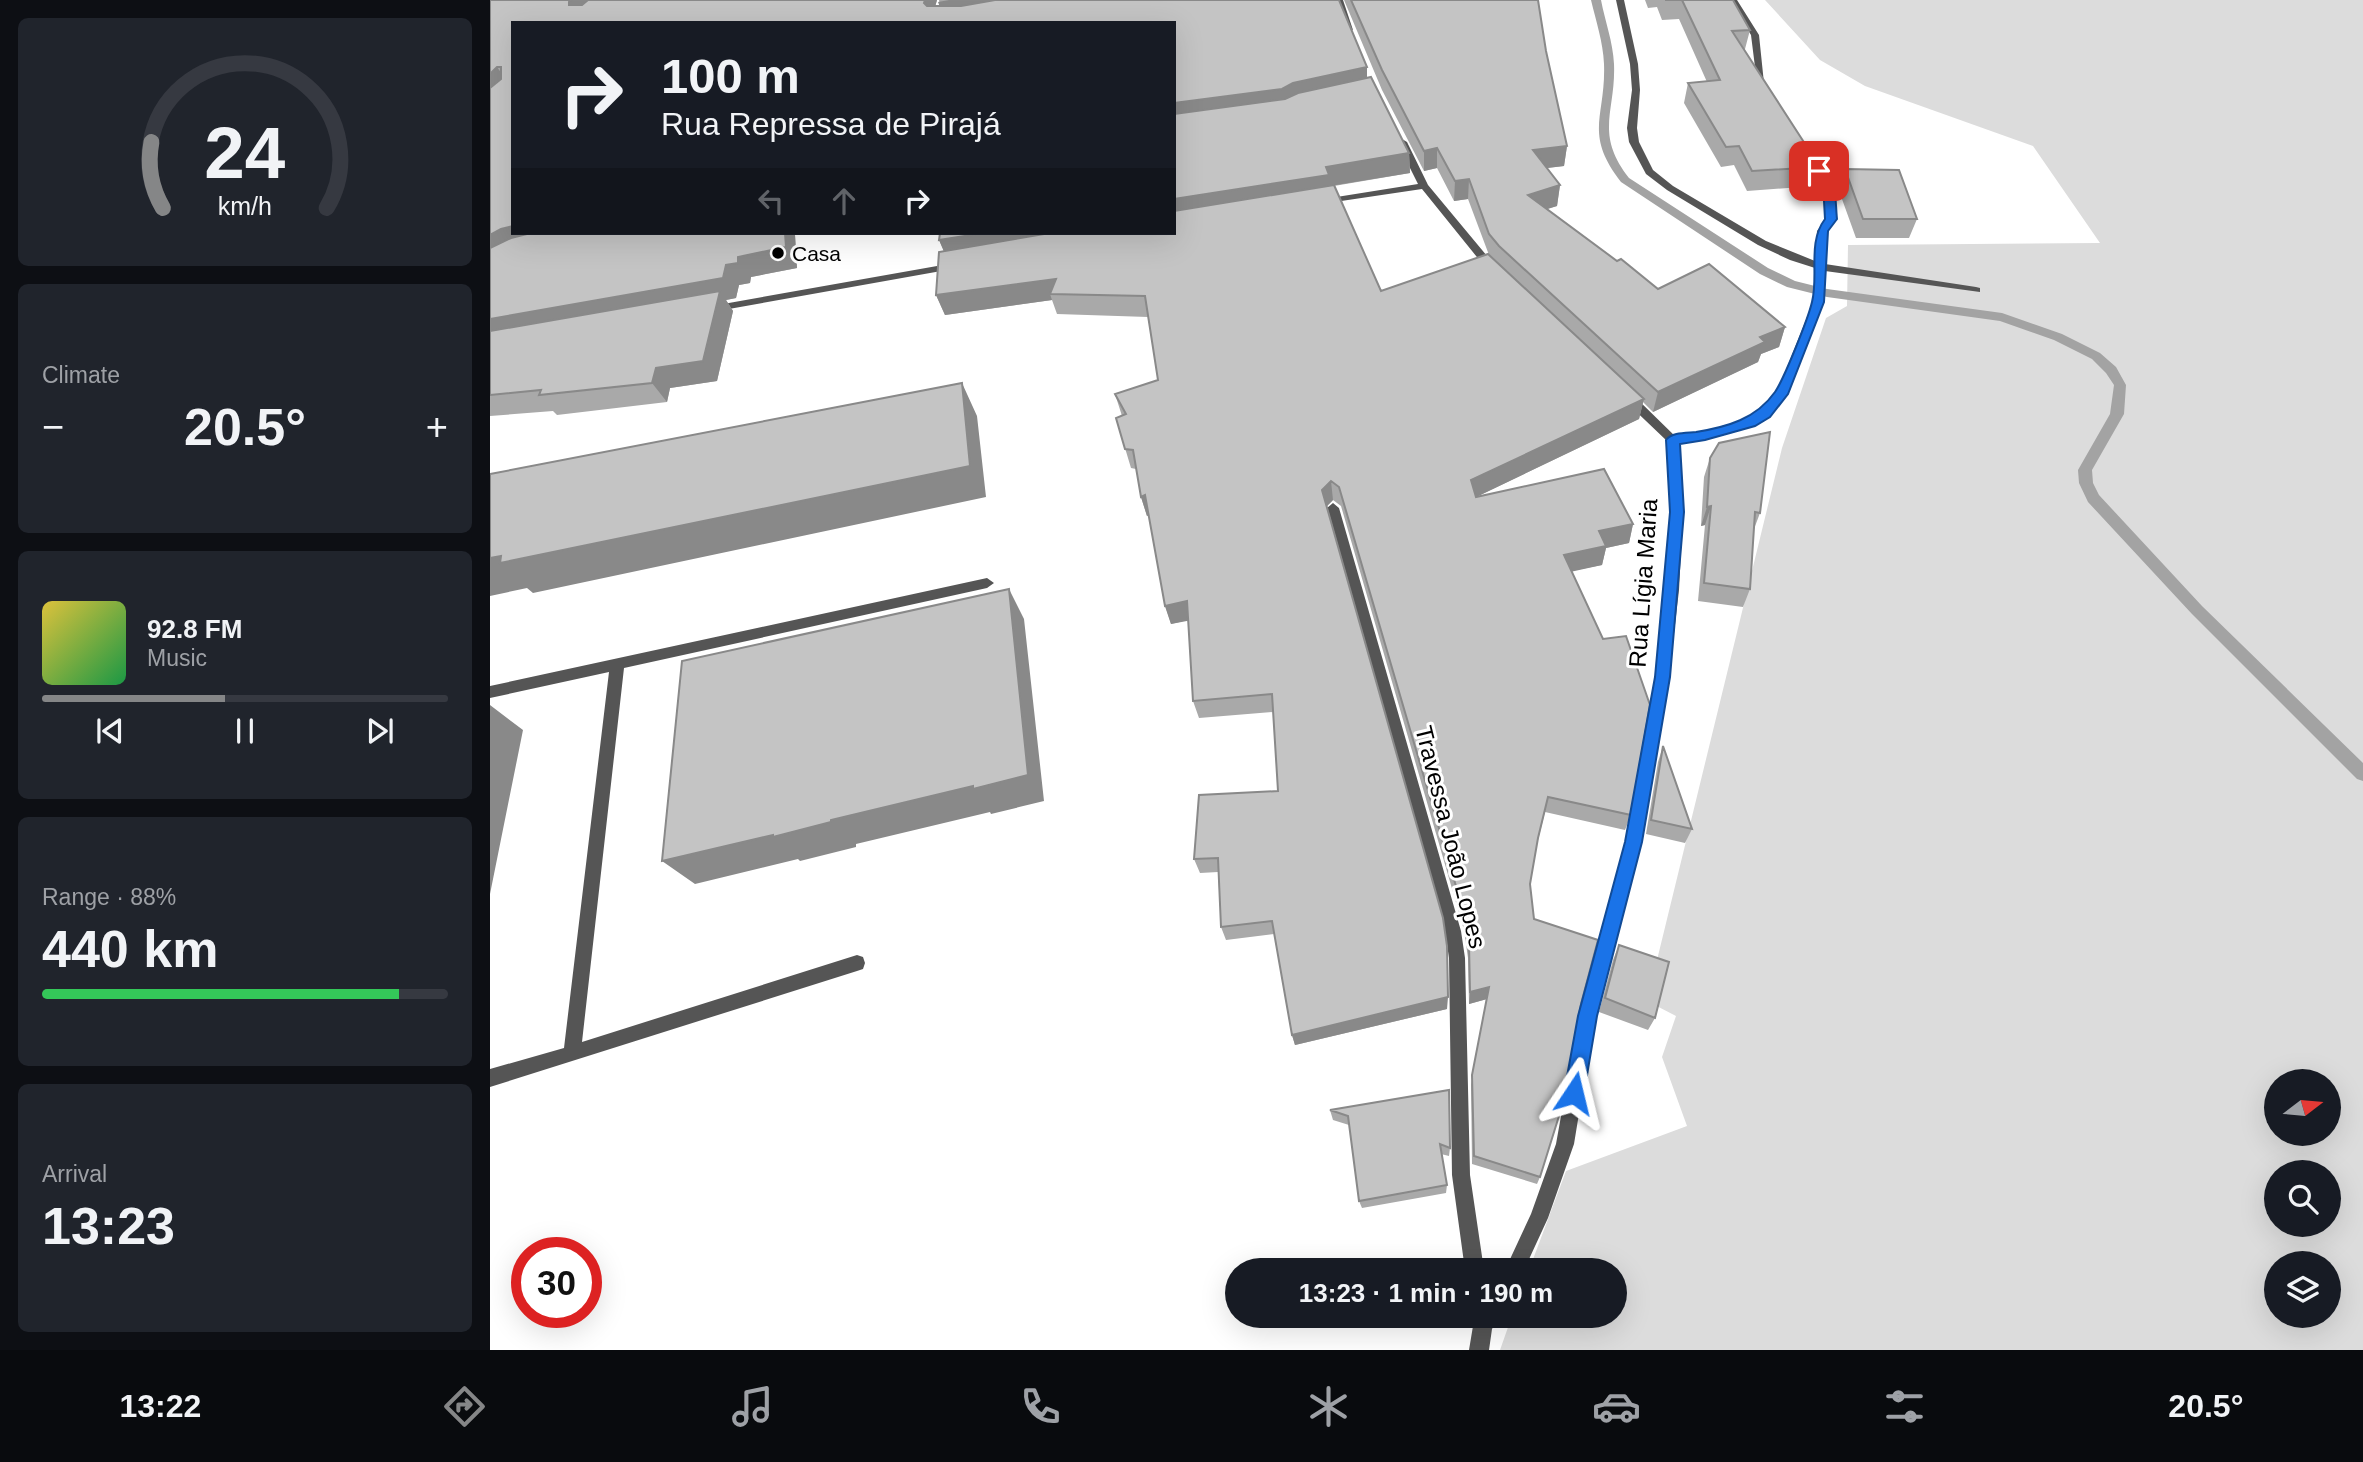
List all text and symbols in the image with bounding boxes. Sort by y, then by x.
icon: right [546,49,637,140]
text: 100 m [661,49,800,103]
text: Rua Repressa de Pirajá [661,106,1001,142]
text: 24 [205,113,286,194]
pin [1789,141,1849,201]
icon: arrive [1800,152,1838,190]
icon: left [752,182,790,220]
icon: ahead [825,182,863,220]
icon: right [898,182,936,220]
text: km/h [218,192,272,220]
place label: Casa [792,242,841,265]
marker: Casa [770,245,786,261]
text: Climate [42,362,120,388]
text: 20.5° [184,398,306,456]
text: − [42,406,64,448]
text: + [426,406,448,448]
street label: Rua Lígia Maria [1624,497,1662,668]
text: 92.8 FM [147,614,242,644]
text: Music [147,645,207,671]
icon: previous [91,712,129,750]
icon: pause [226,712,264,750]
icon: next [361,712,399,750]
street label: Travessa João Lopes [1410,723,1492,951]
text: Range · 88% [42,884,176,910]
text: 440 km [42,920,218,978]
position arrow [1537,1056,1611,1130]
north arrow [2264,1069,2342,1146]
map controls [2264,1069,2341,1328]
button: search [2264,1160,2341,1237]
text: Arrival [42,1161,107,1187]
text: 13:23 [42,1197,175,1255]
speed limit sign: 30 [511,1237,602,1328]
button: layers [2264,1251,2341,1328]
text: 13:23 · 1 min · 190 m [1299,1278,1553,1308]
icon: directions [440,1382,489,1431]
icon: music [728,1382,777,1431]
icon: phone [1016,1382,1065,1431]
icon: climate [1304,1382,1353,1431]
icon: car [1592,1382,1641,1431]
icon: filters [1880,1382,1929,1431]
text: 13:22 [120,1388,201,1424]
text: 20.5° [2168,1388,2243,1424]

